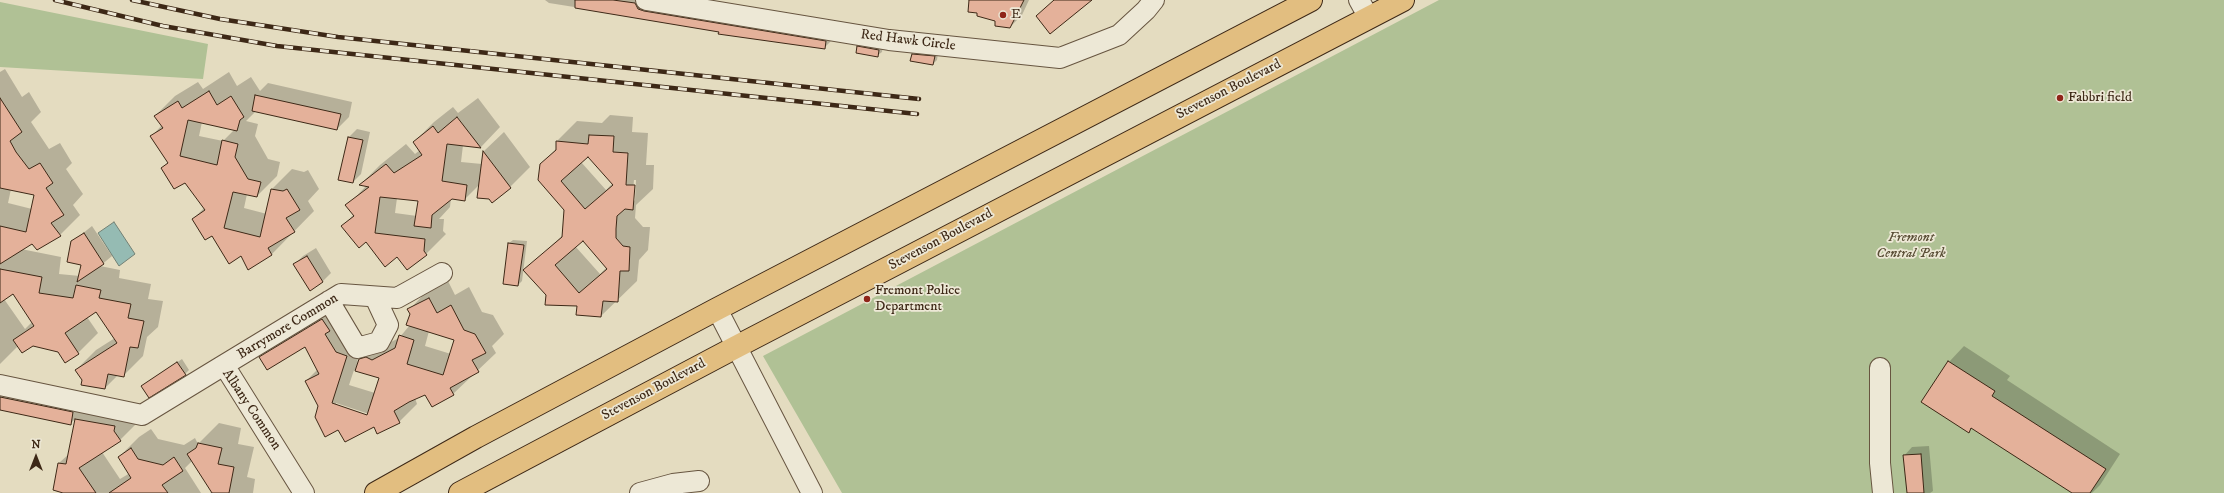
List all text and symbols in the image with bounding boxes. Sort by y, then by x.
place label: E [1011,7,1021,23]
marker: E [998,10,1008,20]
street label: Red Hawk Circle [860,27,956,55]
street label: Stevenson Boulevard [1174,56,1284,124]
place label: Fabbri field [2068,90,2132,106]
marker: Fabbri field [2055,93,2065,103]
street label: Stevenson Boulevard [886,206,996,274]
park label: Fremont Central Park [1876,230,1946,262]
place label: Fremont Police Department [875,283,960,316]
street label: Barrymore Common [235,290,341,364]
marker: Fremont Police Department [862,294,872,304]
street label: Stevenson Boulevard [599,356,709,424]
street label: Albany Common [218,366,284,454]
north arrow [16,437,56,477]
text: N [31,438,41,452]

